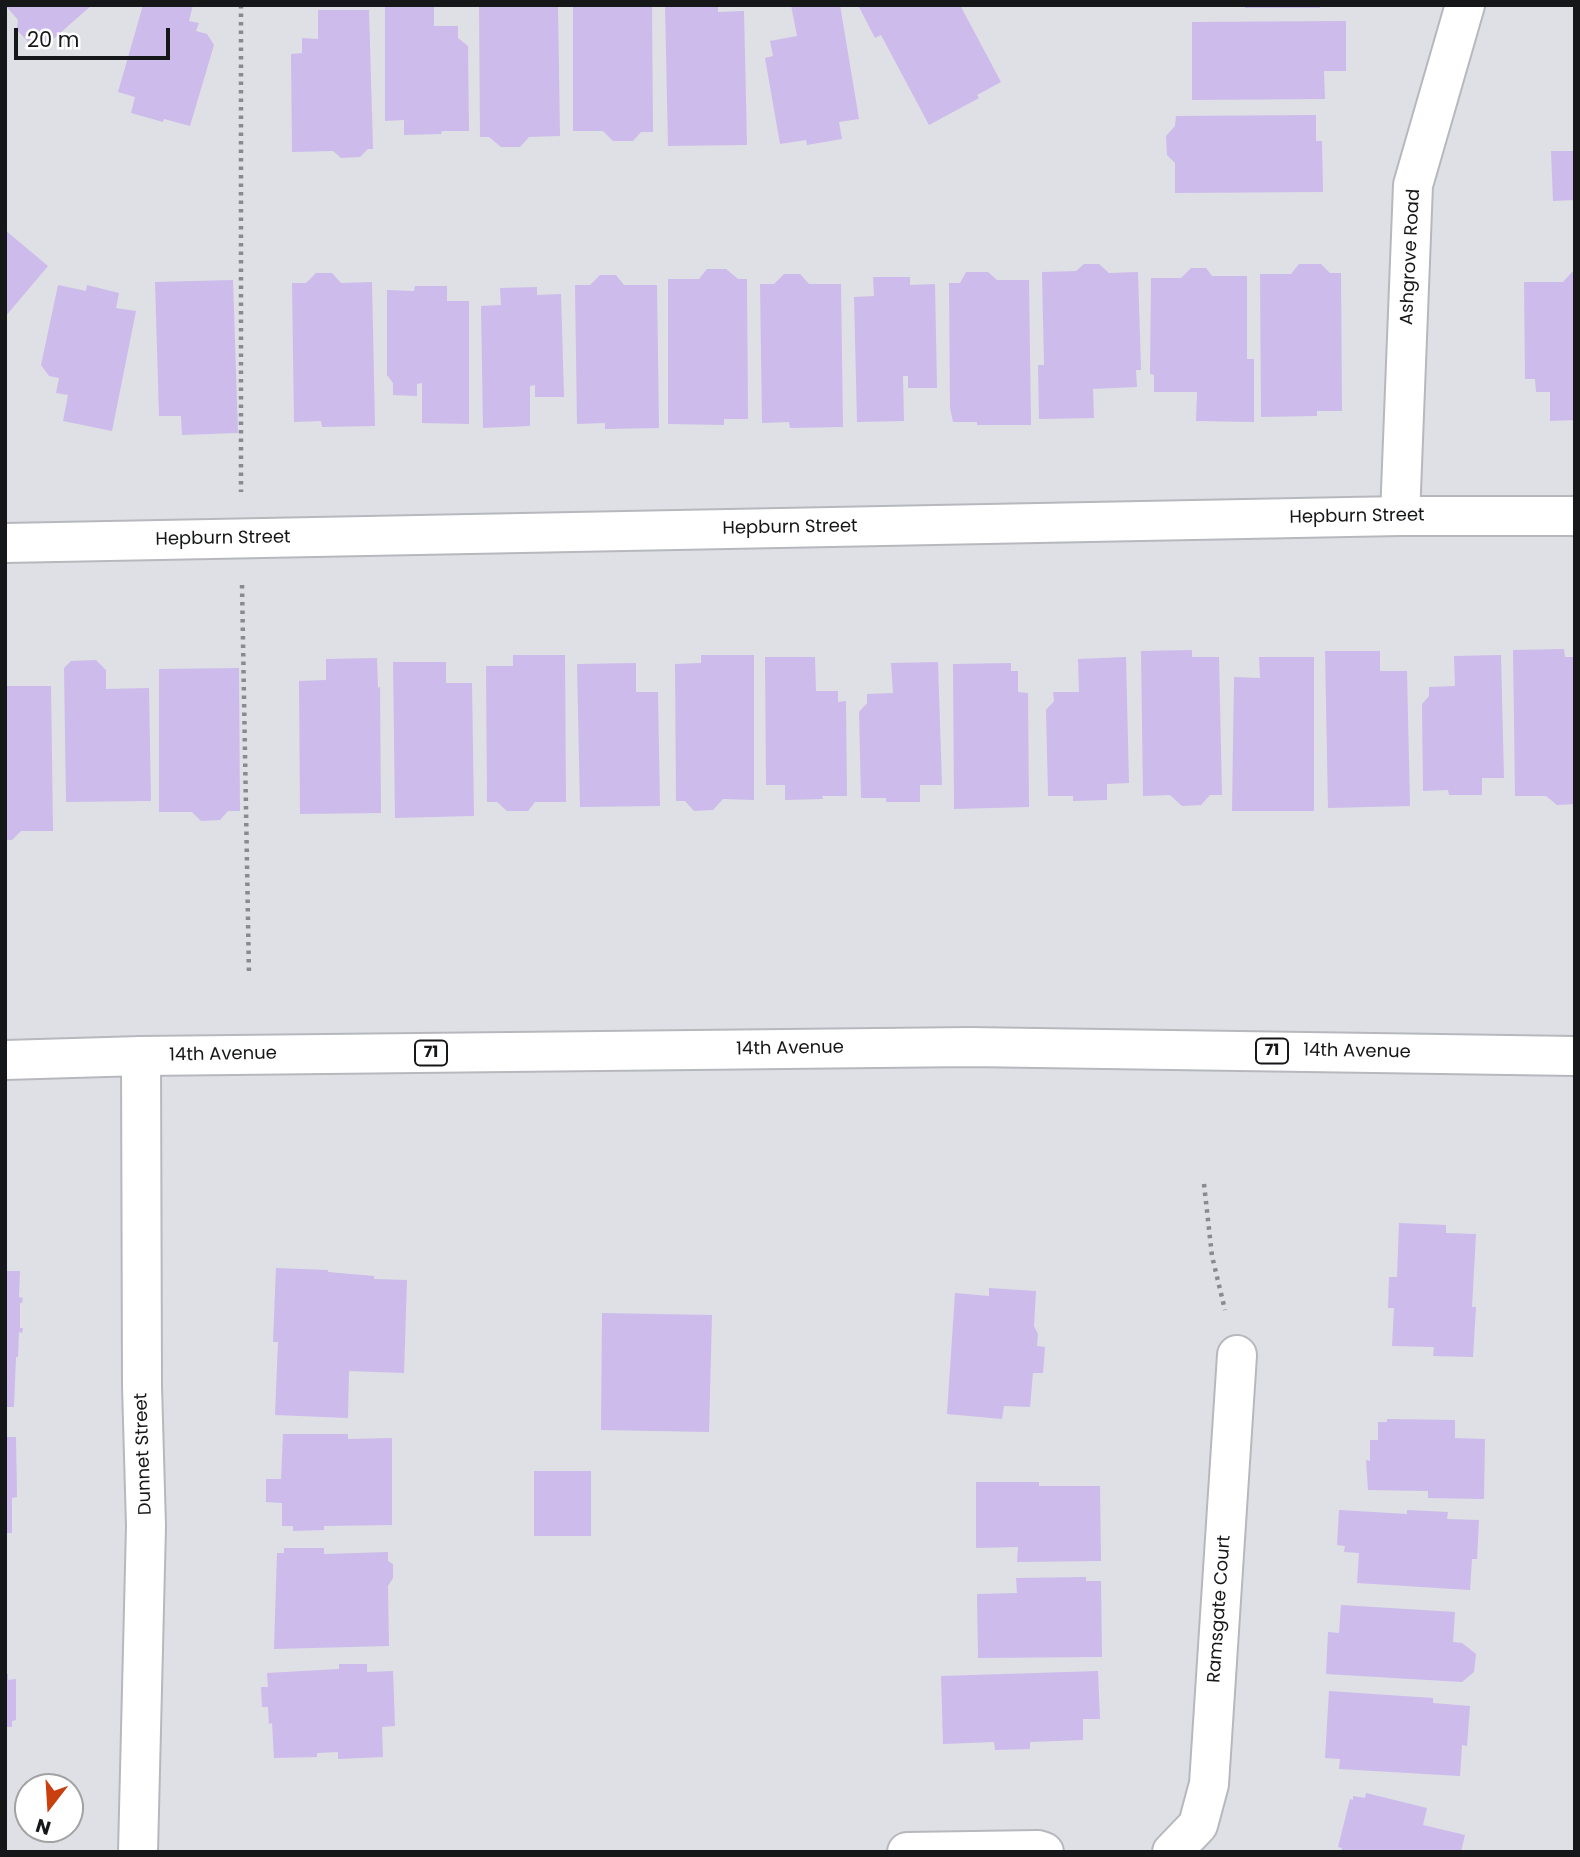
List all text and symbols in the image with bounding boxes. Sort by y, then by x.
scale bar [18,14,173,58]
text: 20 m [27,25,80,54]
street label: Ashgrove Road [1397,188,1425,326]
street label: Hepburn Street [1289,505,1425,529]
street label: Hepburn Street [722,516,858,540]
street label: Hepburn Street [155,527,291,551]
street label: 14th Avenue [736,1037,844,1061]
road number: 71 [1256,1038,1288,1064]
road number: 71 [415,1040,447,1065]
street label: 14th Avenue [1303,1040,1411,1064]
street label: 14th Avenue [169,1043,277,1067]
street label: Dunnet Street [131,1392,157,1516]
street label: Ramsgate Court [1204,1534,1236,1684]
north arrow [14,1773,84,1843]
text: N [33,1812,54,1842]

